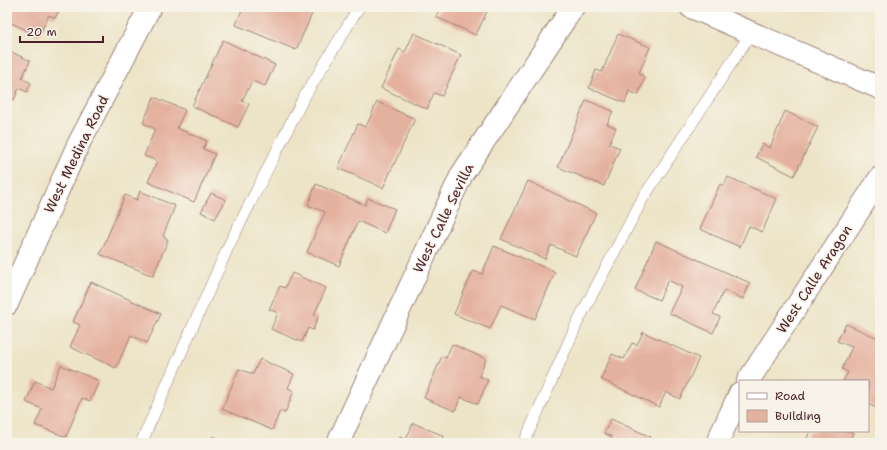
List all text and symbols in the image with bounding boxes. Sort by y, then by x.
scale bar [20,18,103,44]
text: 20 m [26,24,57,40]
street label: West Medina Road [40,92,112,216]
street label: West Calle Sevilla [409,160,477,276]
street label: West Calle Aragon [772,221,856,337]
legend [739,380,869,432]
text: Road [775,388,806,404]
text: Building [775,408,821,424]

